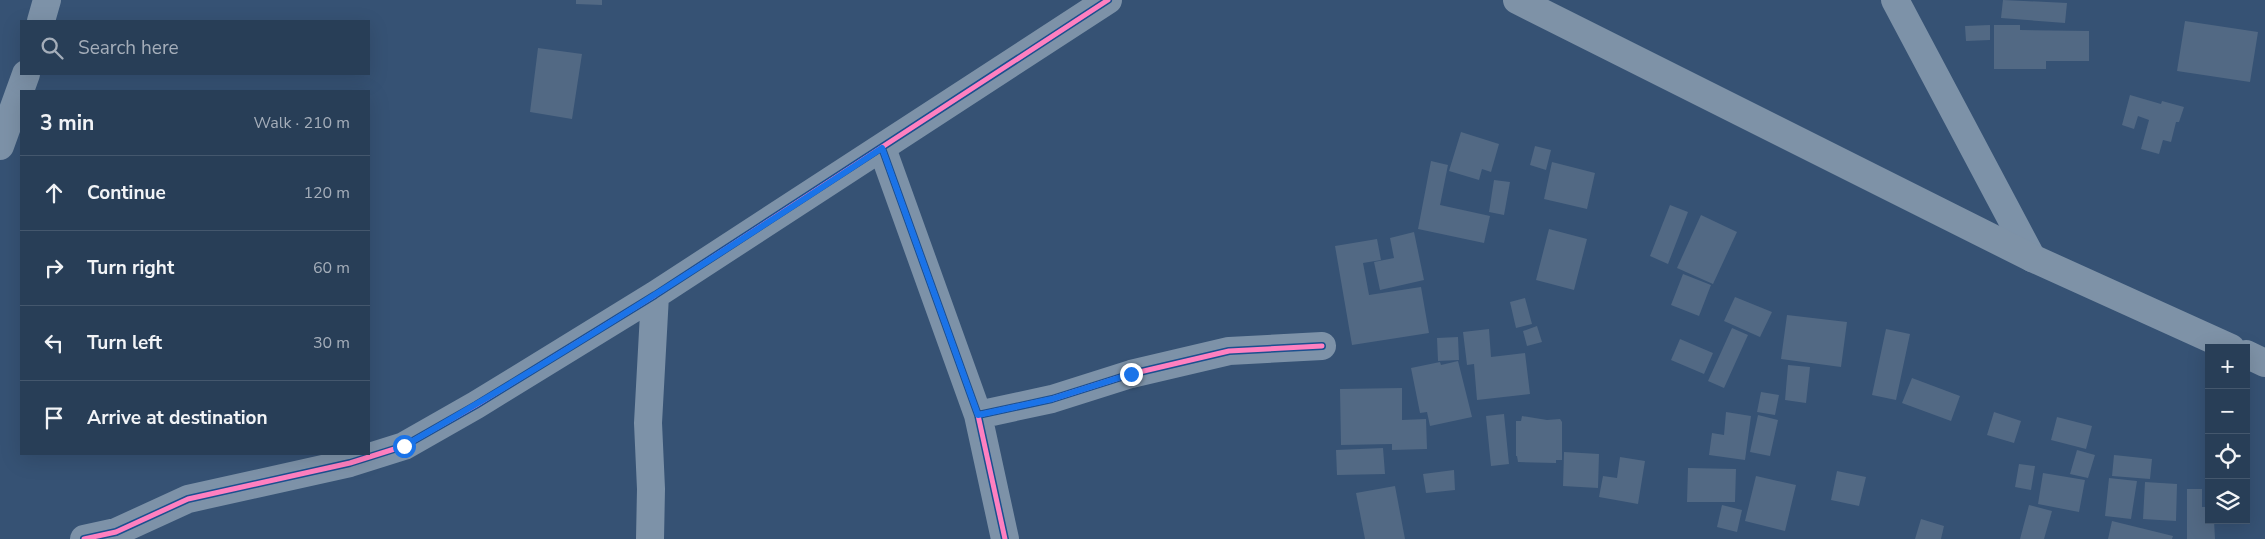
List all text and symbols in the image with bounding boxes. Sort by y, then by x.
search box [20,20,370,75]
icon: search [38,34,66,62]
text: Search here [78,35,179,61]
text: 3 min [40,109,94,137]
text: Walk · 210 m [254,112,350,134]
icon: ahead [40,179,68,207]
text: Continue [87,180,166,206]
text: 120 m [303,182,350,204]
icon: right [40,254,68,282]
text: Turn right [87,255,174,281]
text: 60 m [313,257,350,279]
icon: left [40,329,68,357]
text: Turn left [87,330,162,356]
text: 30 m [313,332,350,354]
map controls [2205,344,2250,524]
button: + [2205,344,2250,389]
route end [1120,363,1143,386]
button: − [2205,389,2250,434]
icon: arrive [40,404,68,432]
text: Arrive at destination [87,405,268,431]
button: locate [2205,434,2250,479]
route start [393,435,416,458]
button: layers [2205,479,2250,524]

